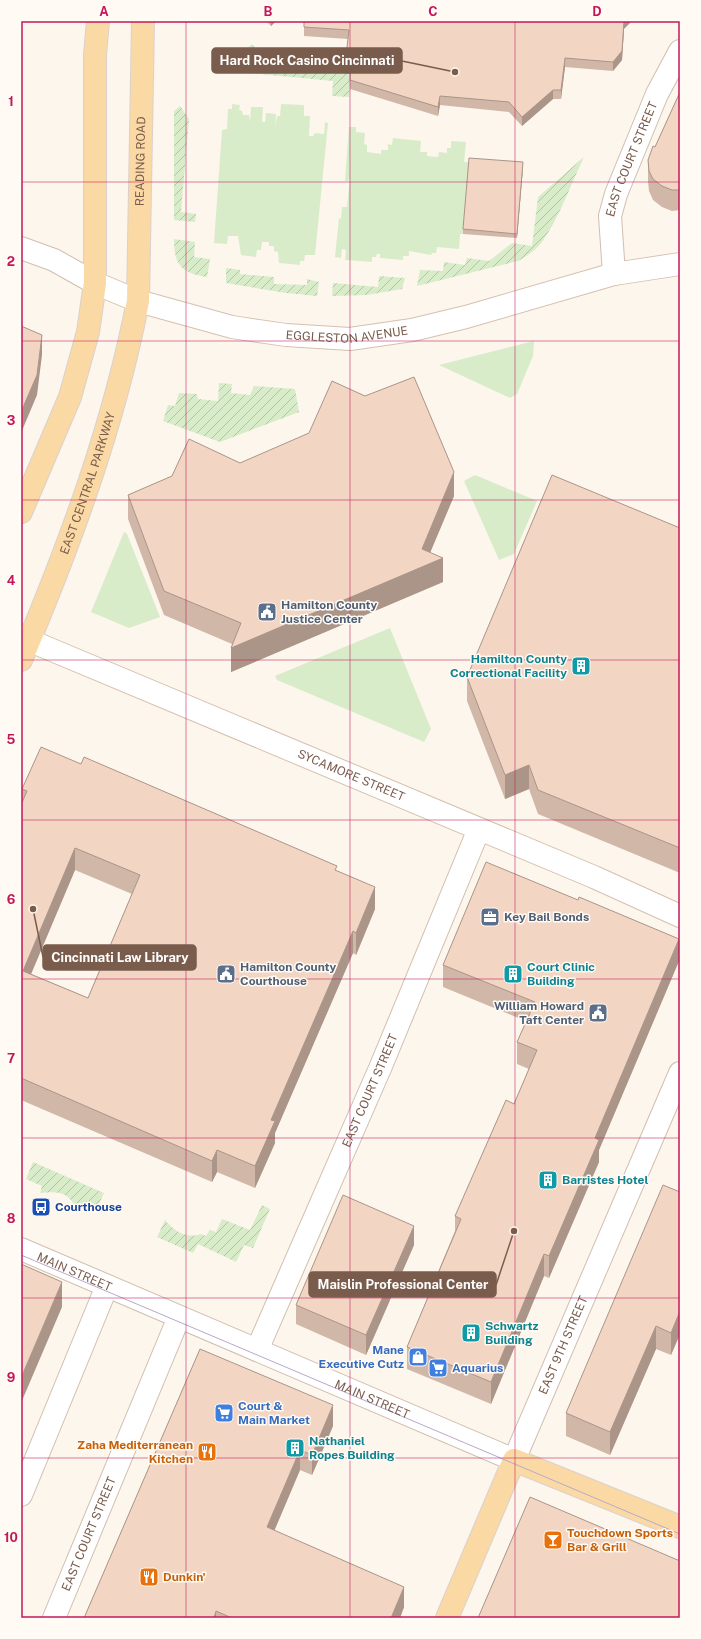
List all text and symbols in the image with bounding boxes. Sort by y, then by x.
text: A [99,4,109,19]
text: B [264,4,273,19]
text: C [428,4,438,19]
text: D [592,4,602,19]
callout: Hard Rock Casino Cincinnati [212,48,402,73]
text: Hard Rock Casino Cincinnati [220,53,394,68]
text: 1 [8,94,14,109]
street label: EAST COURT STREET [603,100,660,218]
street label: READING ROAD [133,116,148,206]
text: 2 [7,254,15,269]
street label: EGGLESTON AVENUE [285,324,409,346]
street label: EAST CENTRAL PARKWAY [57,410,118,556]
text: 3 [7,413,16,428]
text: 4 [7,573,16,588]
place label: Hamilton County Justice Center [281,598,378,626]
public building icon: Hamilton County Justice Center [256,601,278,623]
place label: Hamilton County Correctional Facility [450,652,567,680]
building icon: Hamilton County Correctional Facility [570,655,592,677]
text: 5 [7,732,16,747]
street label: SYCAMORE STREET [296,747,407,804]
text: 6 [7,892,16,907]
office icon: Key Bail Bonds [479,906,501,928]
place label: Key Bail Bonds [504,910,589,924]
callout: Cincinnati Law Library [43,945,196,970]
text: Cincinnati Law Library [51,950,189,965]
place label: Hamilton County Courthouse [240,960,337,988]
place label: Court Clinic Building [527,960,595,988]
public building icon: Hamilton County Courthouse [215,963,237,985]
building icon: Court Clinic Building [502,963,524,985]
place label: William Howard Taft Center [494,999,584,1027]
public building icon: William Howard Taft Center [587,1002,609,1024]
street label: EAST COURT STREET [339,1032,401,1150]
text: 7 [7,1051,15,1066]
building icon: Barristes Hotel [537,1169,559,1191]
place label: Barristes Hotel [562,1173,649,1187]
bus stop icon: Courthouse [30,1196,52,1218]
place label: Courthouse [55,1200,122,1214]
text: 8 [7,1211,16,1226]
street label: MAIN STREET [35,1250,114,1294]
callout: Maislin Professional Center [309,1272,496,1297]
text: Maislin Professional Center [318,1277,489,1292]
street label: EAST 9TH STREET [536,1294,591,1396]
place label: Schwartz Building [485,1319,539,1347]
building icon: Schwartz Building [460,1322,482,1344]
place label: Mane Executive Cutz [319,1343,404,1371]
shop icon: Mane Executive Cutz [407,1346,429,1368]
supermarket icon: Aquarius [427,1357,449,1379]
place label: Aquarius [452,1361,503,1375]
text: 9 [7,1370,15,1385]
street label: MAIN STREET [333,1377,412,1421]
place label: Court & Main Market [238,1399,310,1427]
supermarket icon: Court & Main Market [213,1402,235,1424]
place label: Nathaniel Ropes Building [309,1434,395,1462]
building icon: Nathaniel Ropes Building [284,1437,306,1459]
place label: Zaha Mediterranean Kitchen [77,1438,193,1466]
restaurant icon: Zaha Mediterranean Kitchen [196,1441,218,1463]
street label: EAST COURT STREET [59,1475,119,1593]
place label: Touchdown Sports Bar & Grill [567,1526,673,1554]
bar icon: Touchdown Sports Bar & Grill [542,1529,564,1551]
text: 10 [4,1530,18,1545]
restaurant icon: Dunkin' [138,1566,160,1588]
place label: Dunkin' [163,1570,206,1584]

